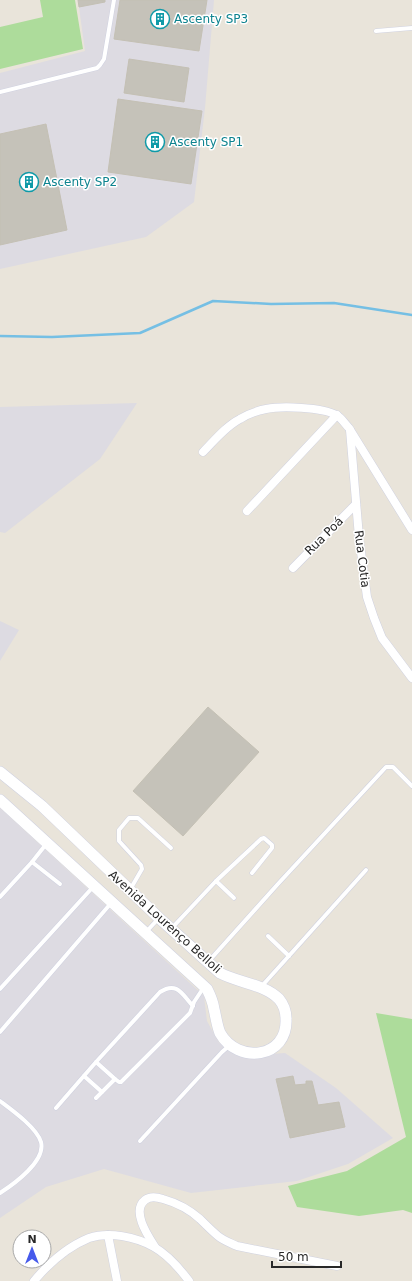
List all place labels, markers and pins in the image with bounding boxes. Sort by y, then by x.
building icon: Ascenty SP3 [149,8,171,30]
place label: Ascenty SP3 [174,12,248,26]
building icon: Ascenty SP1 [144,131,166,153]
place label: Ascenty SP1 [169,135,243,149]
building icon: Ascenty SP2 [18,171,40,193]
place label: Ascenty SP2 [43,175,117,189]

